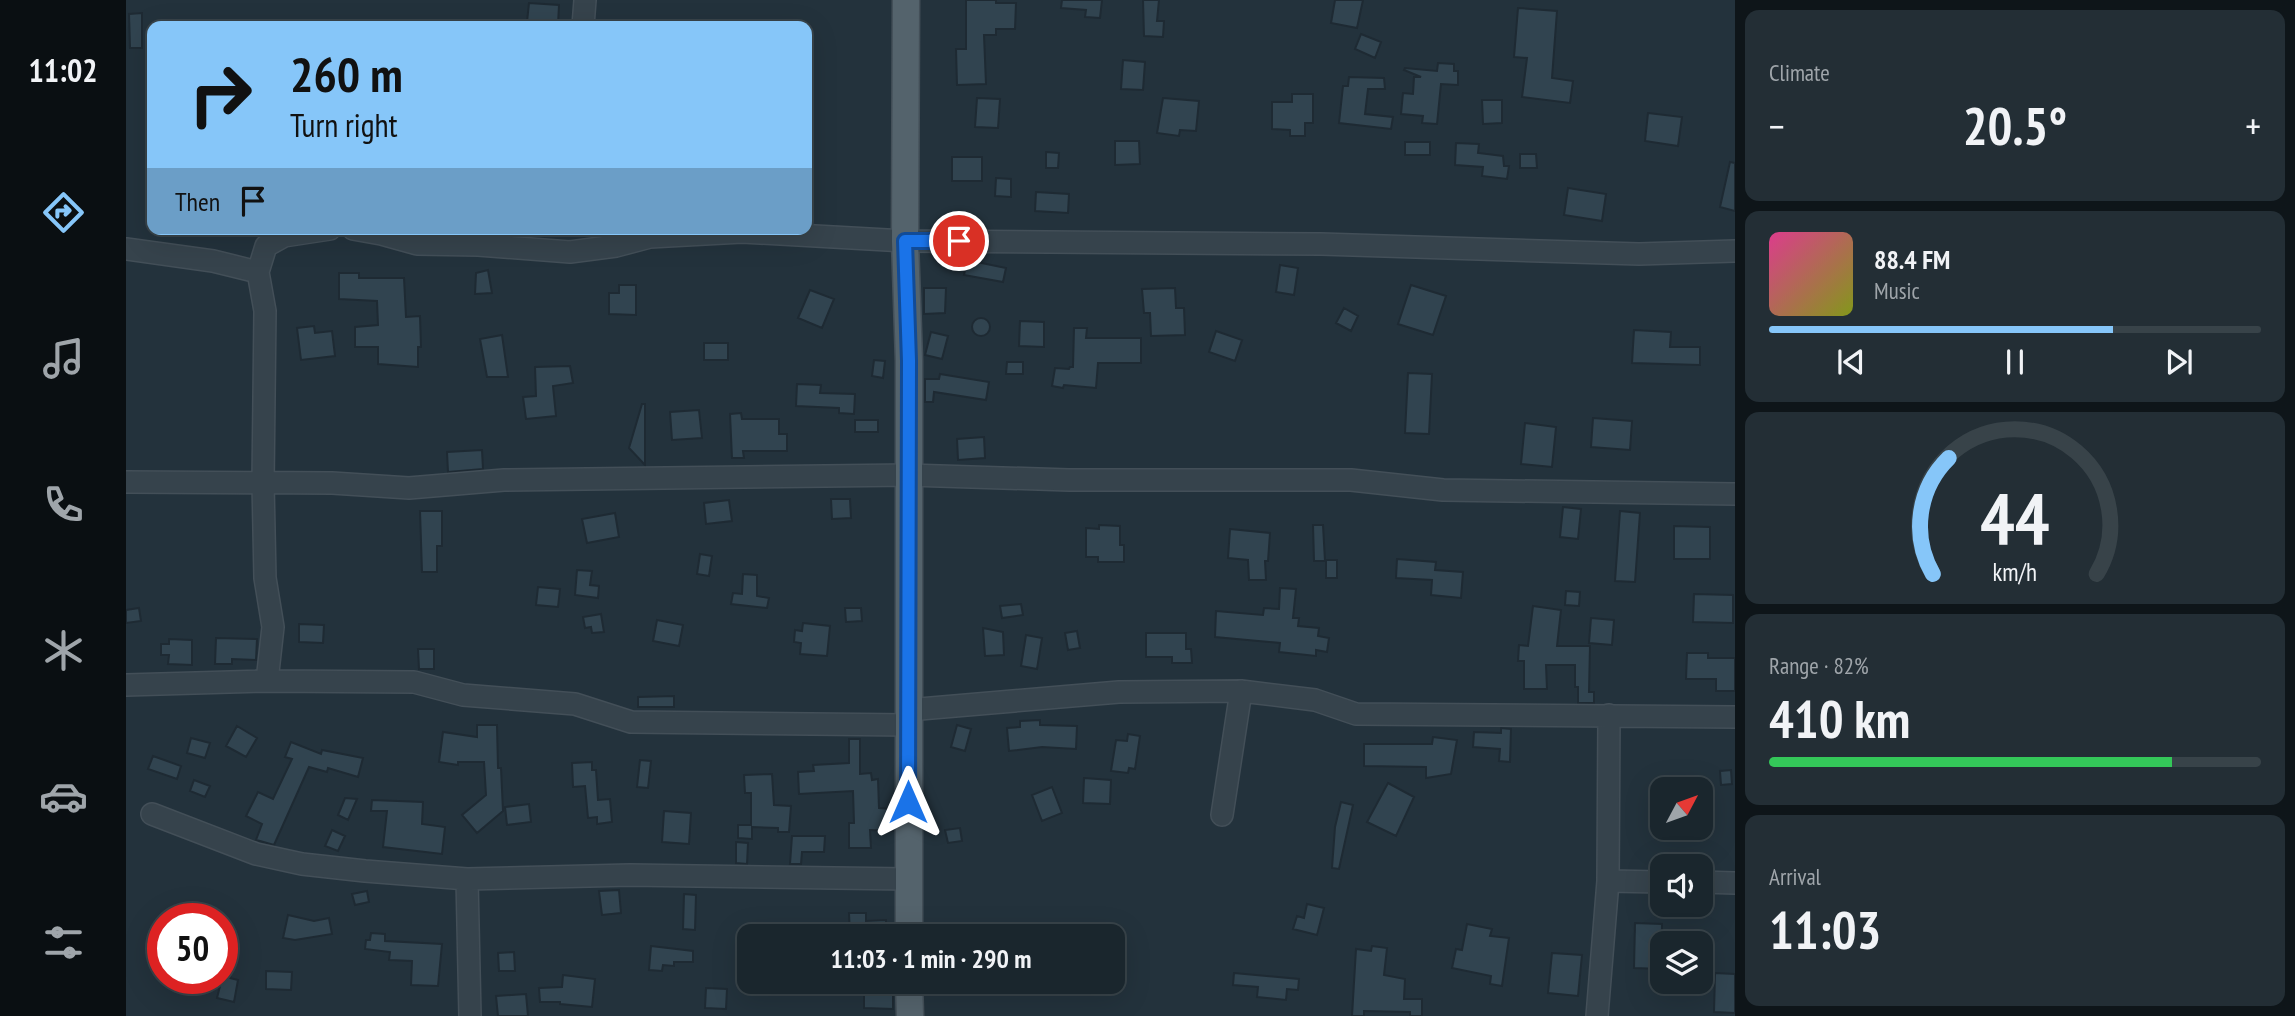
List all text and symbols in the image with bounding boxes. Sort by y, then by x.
text: 260 m [290,42,403,106]
text: 11:02 [28,49,98,91]
icon: right [175,49,266,140]
text: Climate [1769,58,1830,87]
text: 20.5° [1963,92,2067,159]
text: − [1769,101,1785,150]
text: + [2245,101,2261,150]
text: Turn right [290,104,398,146]
icon: arrive [234,182,272,220]
text: Then [175,185,220,218]
icon: directions [39,188,88,237]
pin [929,211,989,271]
icon: arrive [940,222,978,260]
text: 88.4 FM [1874,243,1950,276]
text: Music [1874,276,1920,305]
icon: music [39,334,88,383]
icon: previous [1832,343,1870,381]
icon: pause [1996,343,2034,381]
icon: next [2160,343,2198,381]
text: 44 [1980,470,2050,564]
icon: phone [39,480,88,529]
text: km/h [1993,556,2037,588]
icon: climate [39,626,88,675]
text: Range · 82% [1769,651,1869,680]
text: 410 km [1769,685,1910,752]
position arrow [871,765,945,839]
icon: car [39,772,88,821]
north arrow [1650,777,1713,840]
map controls [1650,777,1713,994]
button: sound [1650,854,1713,917]
text: Arrival [1769,862,1821,891]
text: 11:03 [1769,896,1881,963]
speed limit sign: 50 [147,903,238,994]
icon: filters [39,918,88,967]
button: layers [1650,931,1713,994]
text: 11:03 · 1 min · 290 m [831,942,1031,975]

